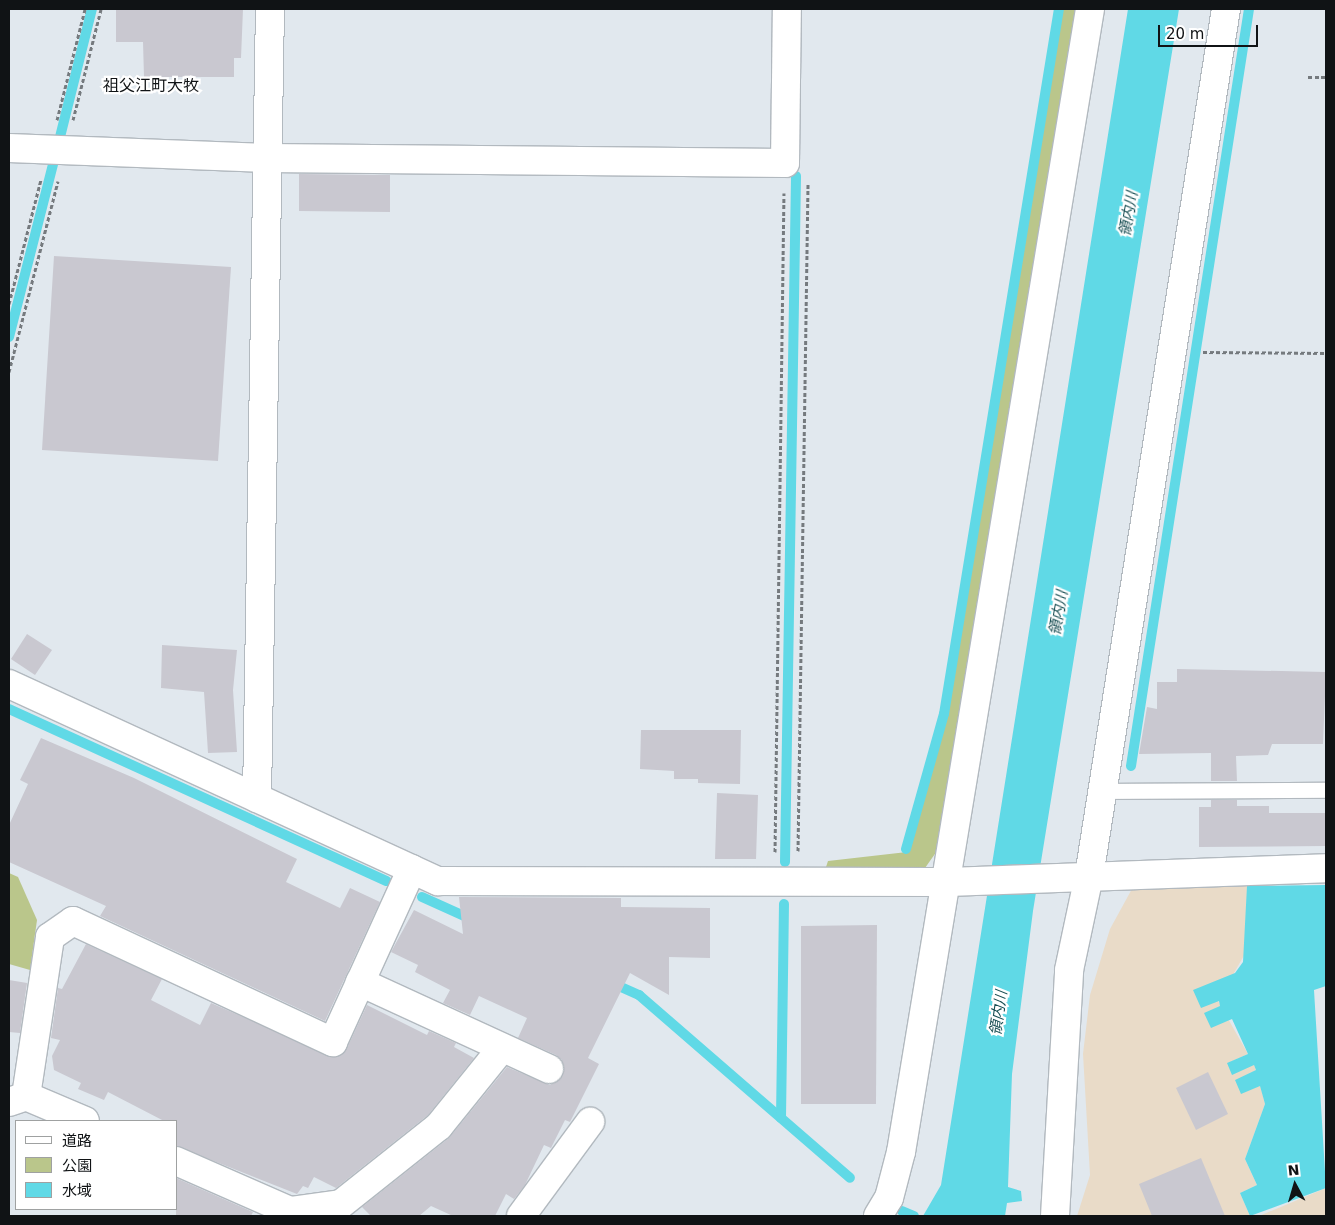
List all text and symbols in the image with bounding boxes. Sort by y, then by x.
scale bar [1160,15,1260,47]
text: 20 m [1166,25,1204,43]
district label: 祖父江町大牧 [103,76,199,96]
water label: 領内川 [1116,190,1142,238]
water label: 領内川 [1046,589,1072,637]
water label: 領内川 [987,989,1011,1037]
legend [15,1120,178,1210]
text: 道路 [62,1132,92,1150]
text: 公園 [62,1157,92,1175]
north arrow [1270,1160,1320,1210]
text: N [1287,1162,1300,1179]
text: 水域 [62,1182,92,1200]

